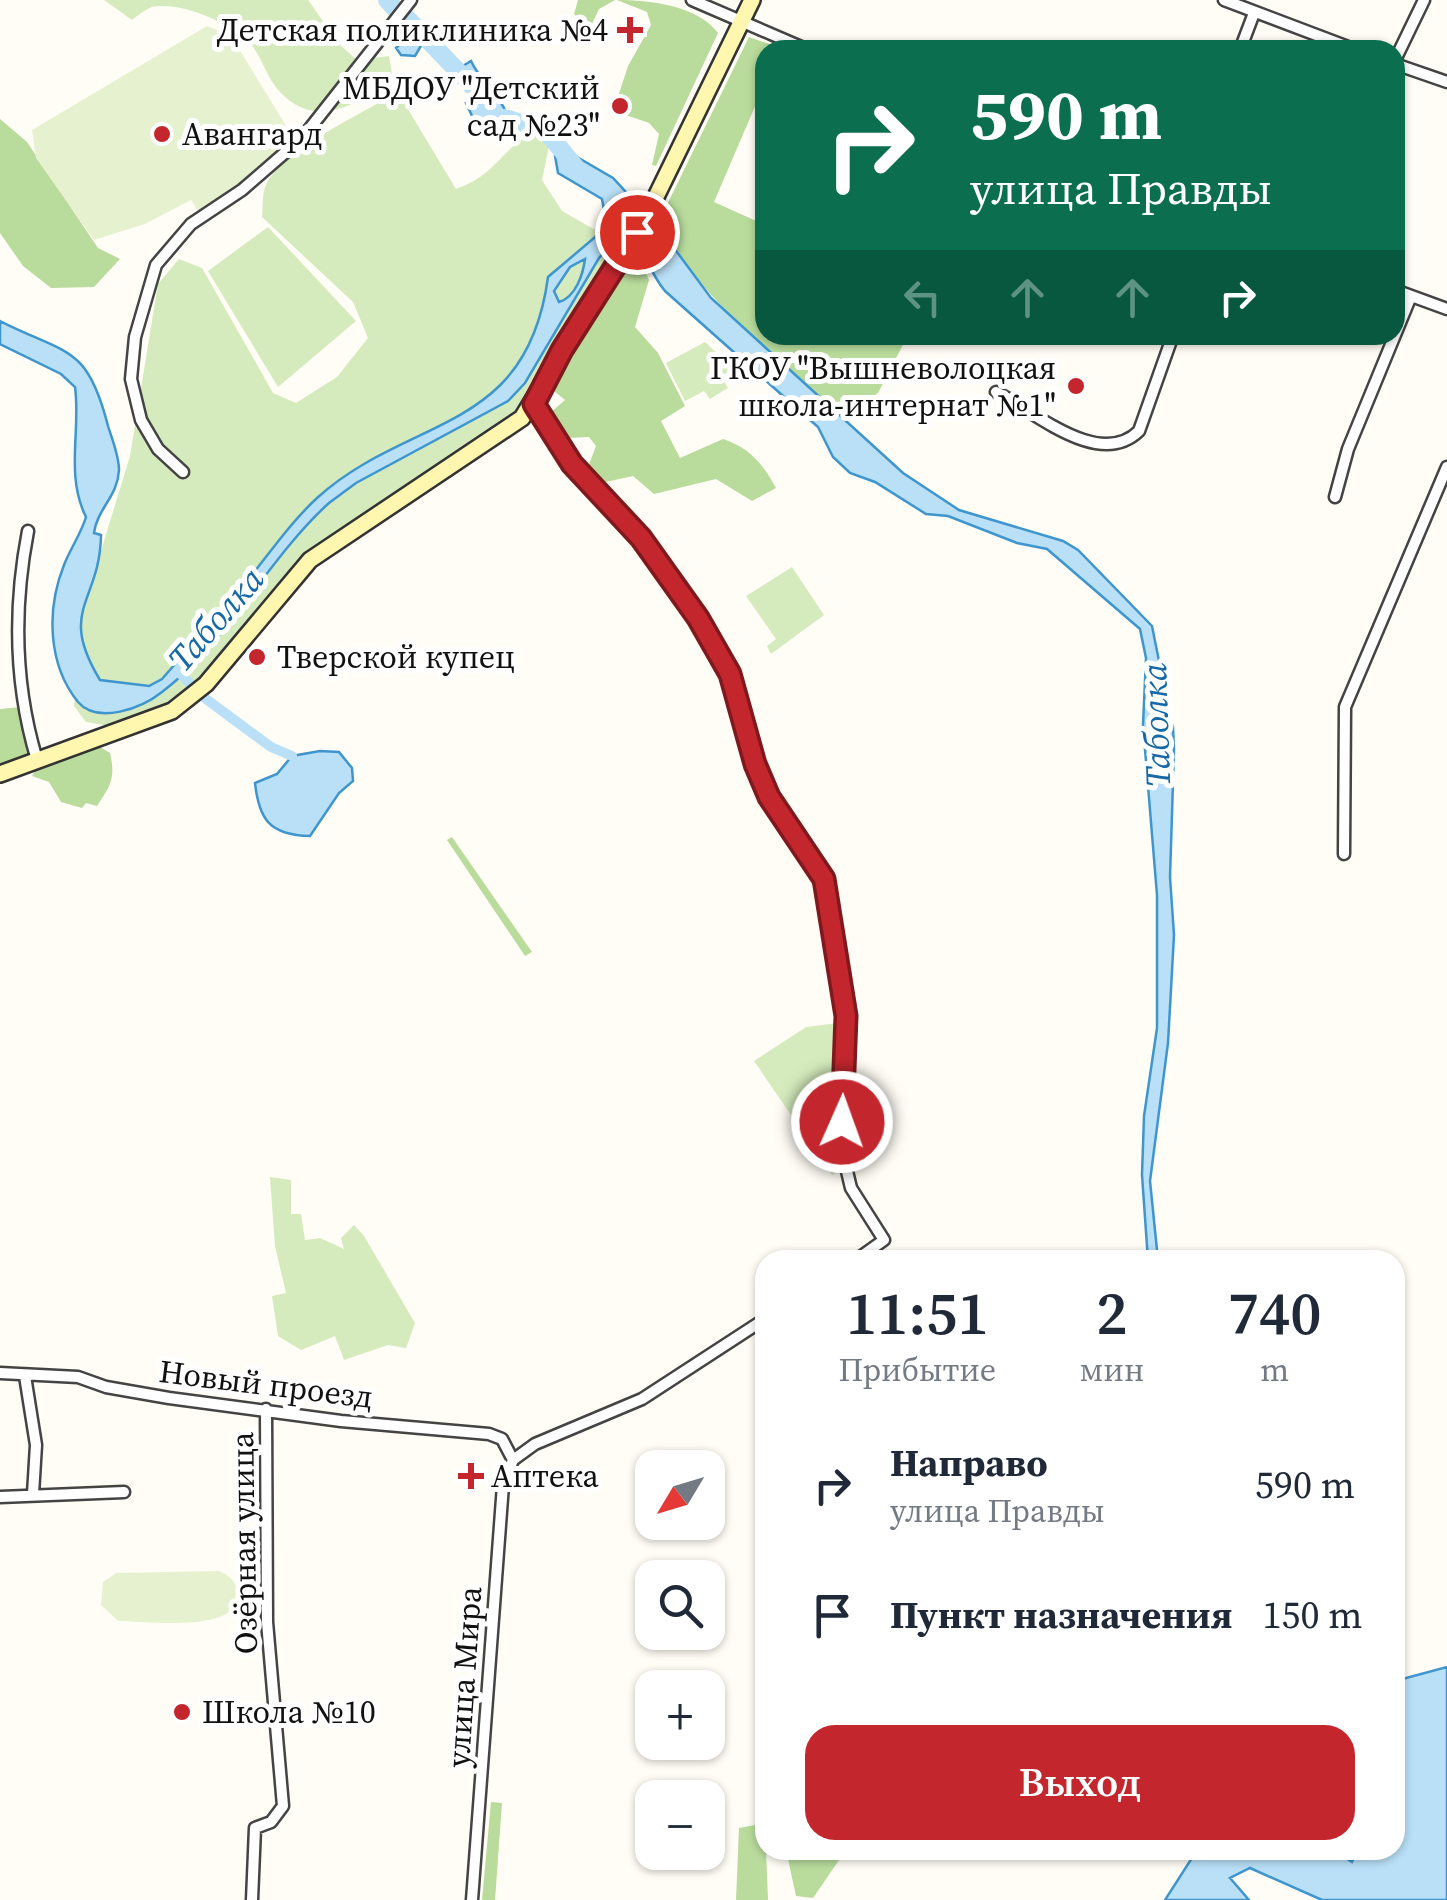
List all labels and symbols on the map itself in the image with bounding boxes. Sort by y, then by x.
place label: Детская поликлиника №4 [217,8,608,52]
marker: Детская поликлиника №4 [617,17,643,43]
place label: МБДОУ "Детский сад №23" [342,66,600,147]
marker: МБДОУ "Детский сад №23" [609,95,631,117]
place label: Авангард [182,112,322,156]
marker: Авангард [151,123,173,145]
pin [595,190,680,275]
place label: ГКОУ "Вышневолоцкая школа-интернат №1" [710,346,1056,427]
marker: ГКОУ "Вышневолоцкая школа-интернат №1" [1065,375,1087,397]
water label: Таболка [157,556,275,682]
place label: Тверской купец [277,635,515,679]
marker: Тверской купец [246,646,268,668]
water label: Таболка [1130,662,1182,788]
position arrow [790,1070,894,1174]
street label: Новый проезд [157,1349,375,1419]
street label: Озёрная улица [220,1431,268,1655]
north arrow [635,1450,725,1540]
place label: Аптека [491,1454,599,1498]
marker: Аптека [460,1465,482,1487]
street label: улица Мира [436,1584,492,1769]
place label: Школа №10 [202,1690,376,1734]
marker: Школа №10 [171,1701,193,1723]

